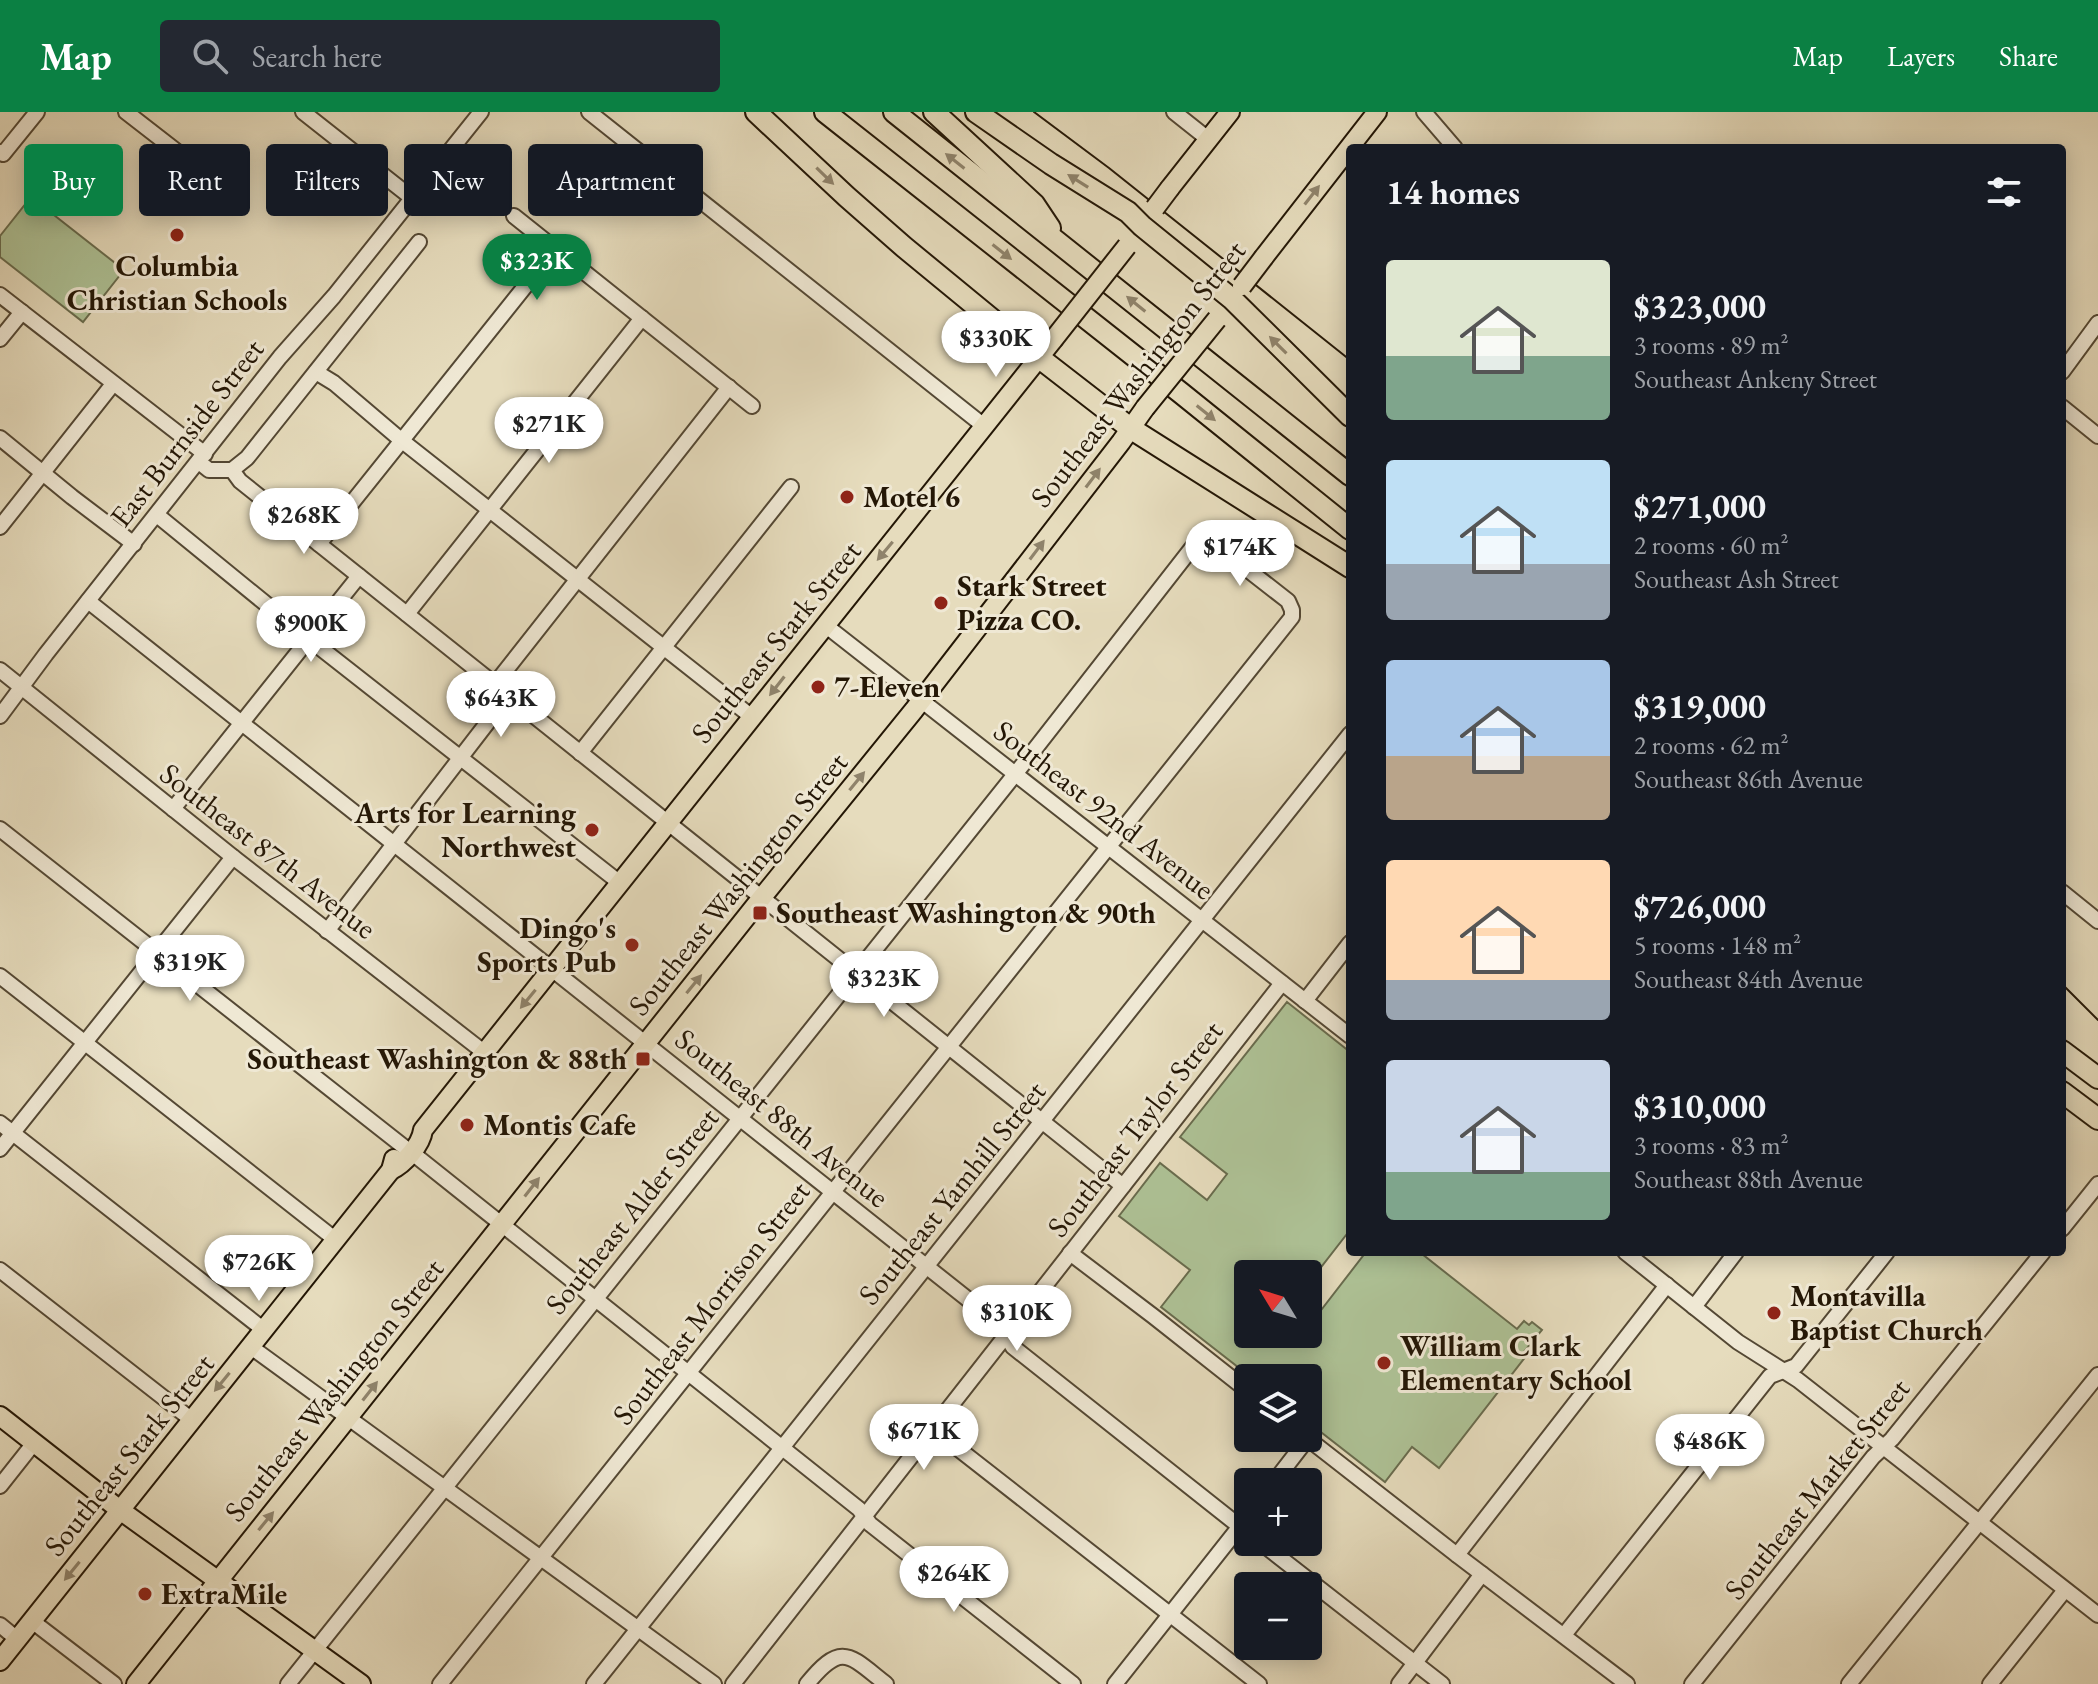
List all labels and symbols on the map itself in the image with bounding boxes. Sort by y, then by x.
one-way arrow [945,153,965,169]
one-way arrow [815,167,834,185]
one-way arrow [1068,174,1089,189]
one-way arrow [1304,185,1320,205]
marker: Columbia Christian Schools [168,226,186,244]
street label: Southeast Washington Street [1021,232,1254,515]
pin: $323K [481,234,593,302]
one-way arrow [992,243,1012,260]
place label: Columbia Christian Schools [67,246,287,319]
one-way arrow [1126,296,1146,313]
pin: $330K [940,311,1052,379]
street label: East Burnside Street [101,330,273,535]
one-way arrow [1269,336,1288,355]
pin: $271K [493,397,605,465]
one-way arrow [1196,404,1216,421]
one-way arrow [1085,468,1101,488]
place label: Motel 6 [863,477,960,516]
pin: $268K [248,488,360,556]
marker: Motel 6 [838,488,856,506]
pin: $174K [1184,520,1296,588]
street label: Southeast Stark Street [682,532,870,751]
one-way arrow [1029,540,1045,561]
one-way arrow [877,541,894,561]
place label: Stark Street Pizza CO. [957,566,1107,639]
marker: Stark Street Pizza CO. [932,594,950,612]
pin: $900K [255,596,367,664]
place label: 7-Eleven [834,667,940,706]
pin: $643K [445,671,557,739]
one-way arrow [769,676,786,696]
marker: 7-Eleven [809,678,827,696]
street label: Southeast 92nd Avenue [986,711,1223,908]
street label: Southeast Washington Street [619,743,856,1023]
street label: Southeast 87th Avenue [152,754,384,947]
one-way arrow [848,771,864,791]
place label: Arts for Learning Northwest [353,793,577,866]
marker: Arts for Learning Northwest [583,821,601,839]
place label: Southeast Washington & 90th [776,893,1156,932]
marker: Southeast Washington & 90th [751,904,769,922]
place label: Dingo's Sports Pub [477,908,616,981]
pin: $319K [134,935,246,1003]
marker: Dingo's Sports Pub [623,936,641,954]
pin: $323K [828,951,940,1019]
one-way arrow [685,974,701,994]
one-way arrow [520,989,537,1009]
street label: Southeast Taylor Street [1038,1012,1232,1245]
street label: Southeast 88th Avenue [667,1019,897,1216]
place label: Southeast Washington & 88th [247,1039,627,1078]
marker: Southeast Washington & 88th [634,1050,652,1068]
street label: Southeast Yamhill Street [849,1072,1054,1313]
street label: Southeast Alder Street [536,1099,727,1322]
place label: Montis Cafe [483,1105,636,1144]
marker: Montis Cafe [458,1116,476,1134]
street label: Southeast Morrison Street [603,1172,818,1433]
one-way arrow [523,1177,539,1197]
pin: $726K [203,1235,315,1303]
street label: Southeast Washington Street [215,1249,452,1529]
north arrow [1234,1260,1322,1348]
place label: Montavilla Baptist Church [1790,1276,1983,1349]
pin: $310K [961,1285,1073,1353]
marker: Montavilla Baptist Church [1765,1304,1783,1322]
place label: William Clark Elementary School [1400,1326,1632,1399]
street label: Southeast Stark Street [35,1345,223,1564]
marker: William Clark Elementary School [1375,1354,1393,1372]
street label: Southeast Market Street [1715,1370,1918,1607]
one-way arrow [215,1372,231,1392]
one-way arrow [361,1381,378,1401]
pin: $671K [868,1404,980,1472]
pin: $486K [1654,1414,1766,1482]
one-way arrow [257,1511,273,1531]
pin: $264K [898,1546,1010,1614]
one-way arrow [64,1561,80,1581]
place label: ExtraMile [161,1574,287,1613]
marker: ExtraMile [136,1585,154,1603]

